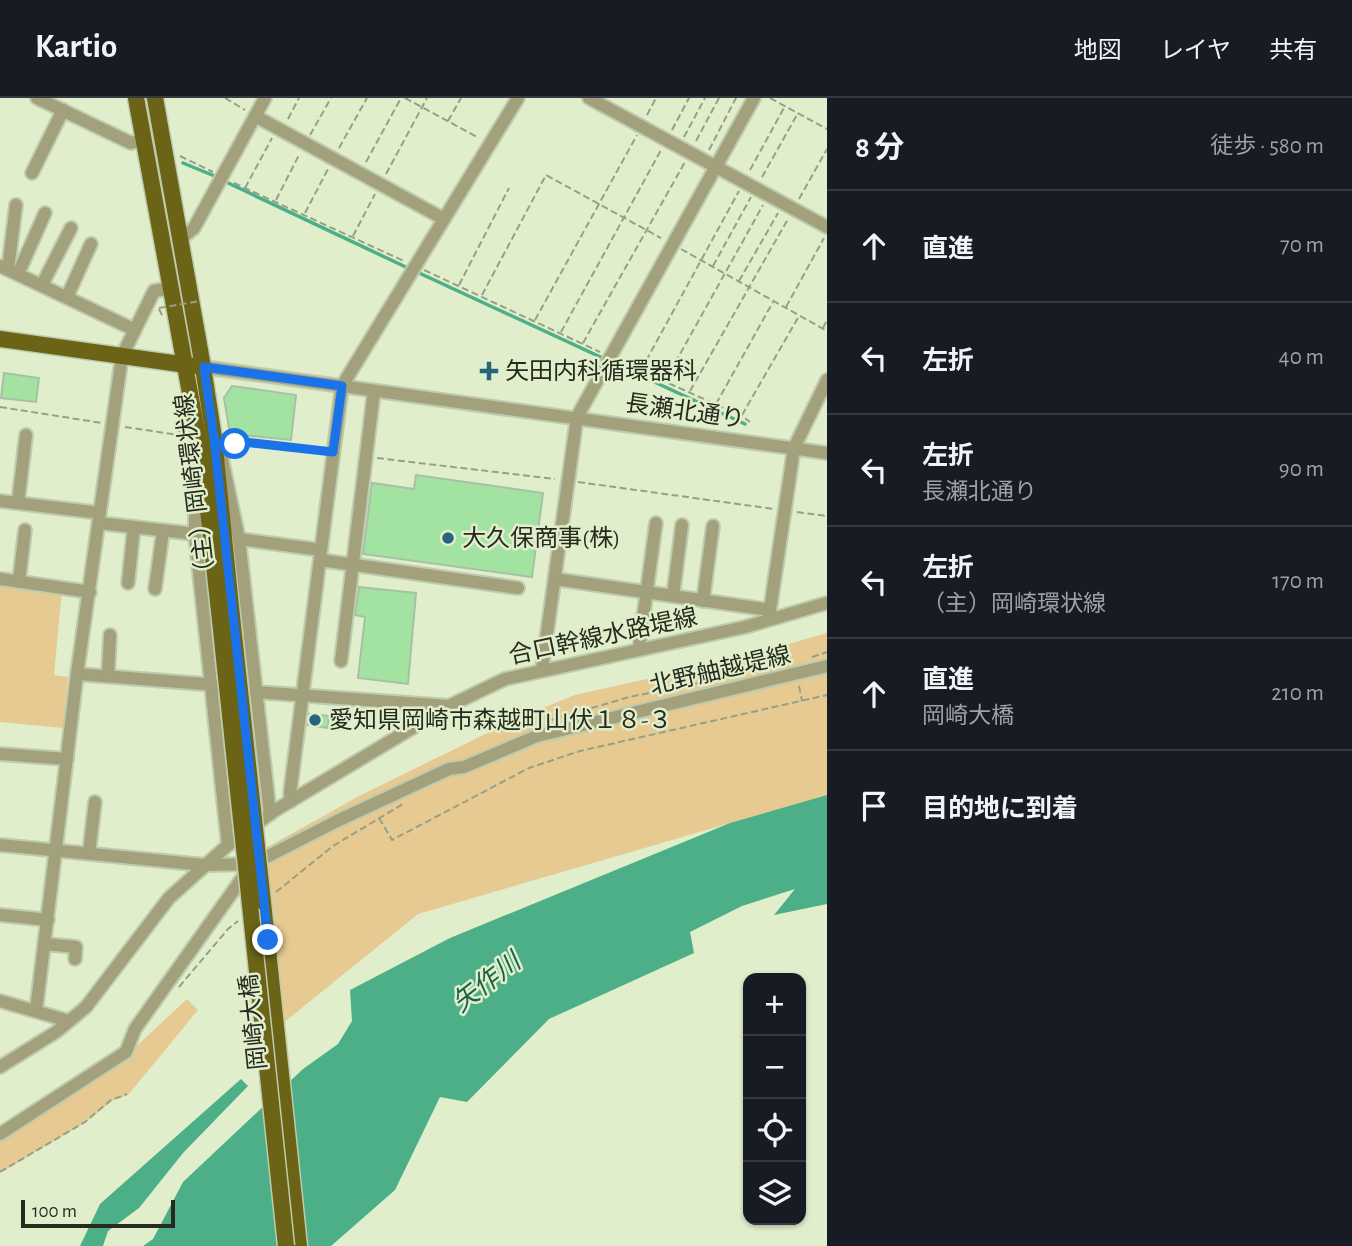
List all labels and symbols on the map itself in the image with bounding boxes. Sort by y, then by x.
place label: 矢田内科循環器科 [505,358,697,384]
marker: 矢田内科循環器科 [479,361,499,381]
street label: 長瀬北通り [624,391,746,432]
street label: （主）岡崎環状線 [170,392,220,586]
route start [219,428,250,459]
place label: 大久保商事(株) [462,525,620,551]
marker: 大久保商事(株) [440,530,456,546]
street label: 合口幹線水路堤線 [506,603,700,669]
street label: 北野舳越堤線 [647,641,793,699]
place label: 愛知県岡崎市森越町山伏１８‐３ [329,707,672,733]
marker: 愛知県岡崎市森越町山伏１８‐３ [307,712,323,728]
route end [252,924,283,955]
water label: 矢作川 [447,946,528,1017]
street label: 岡崎大橋 [235,973,271,1071]
scale bar [21,1197,175,1229]

